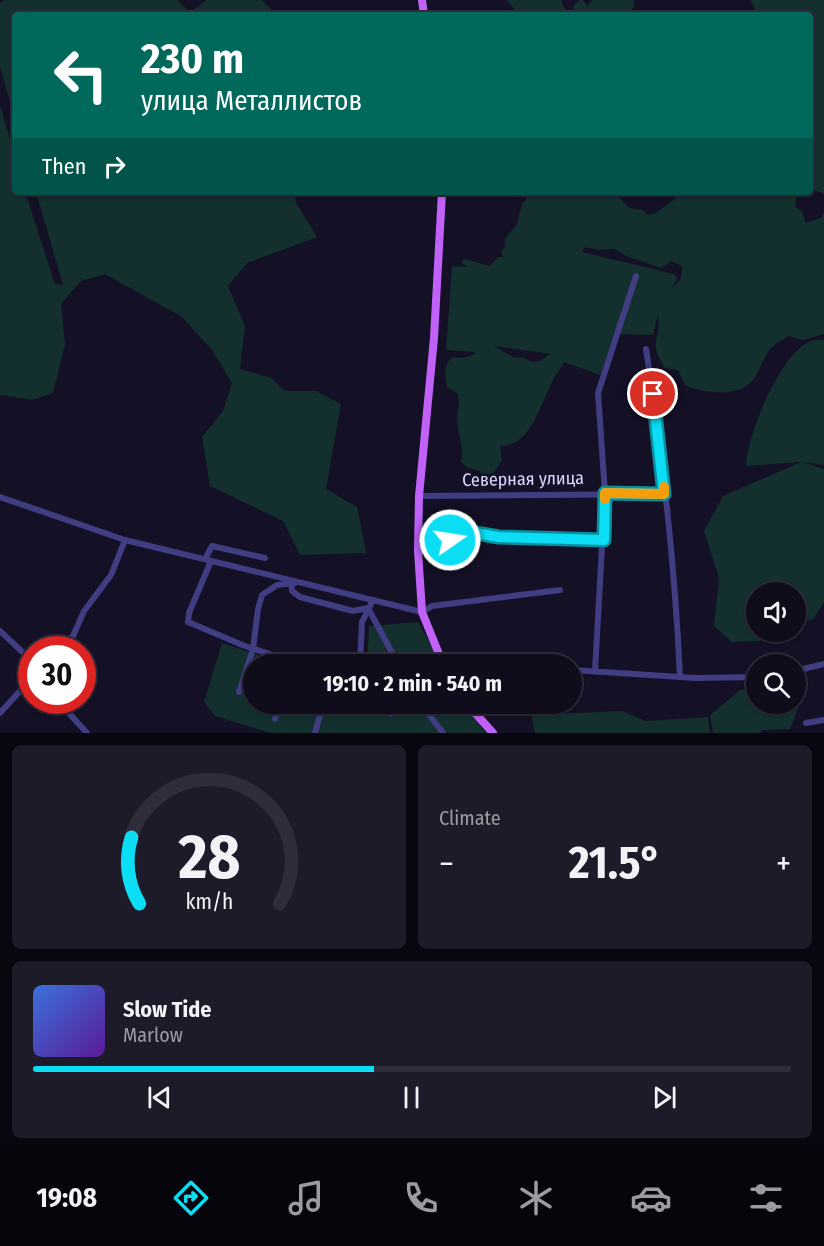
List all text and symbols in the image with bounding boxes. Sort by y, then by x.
text: 230 m [141,34,244,84]
icon: left [42,36,120,114]
text: улица Металлистов [141,85,362,117]
icon: right [98,150,131,183]
text: Then [42,153,86,180]
pin [627,368,678,419]
icon: arrive [636,377,669,410]
street label: Северная улица [462,467,584,491]
position arrow [418,508,482,572]
map controls [746,582,806,714]
button: sound [746,582,806,642]
speed limit sign: 30 [18,636,96,714]
button: search [746,654,806,714]
text: 19:10 · 2 min · 540 m [323,670,502,697]
text: Climate [439,806,501,830]
text: 28 [177,820,240,895]
text: 21.5° [569,836,661,890]
text: − [439,844,454,884]
text: + [776,844,791,884]
text: km/h [185,889,233,915]
text: Slow Tide [123,996,211,1023]
text: Marlow [123,1023,183,1047]
icon: previous [143,1081,176,1114]
icon: pause [395,1081,428,1114]
icon: next [648,1081,681,1114]
icon: directions [170,1177,212,1219]
icon: music [285,1177,327,1219]
icon: phone [400,1177,442,1219]
icon: climate [515,1177,557,1219]
icon: car [630,1177,672,1219]
icon: filters [745,1177,787,1219]
text: 19:08 [37,1182,97,1214]

